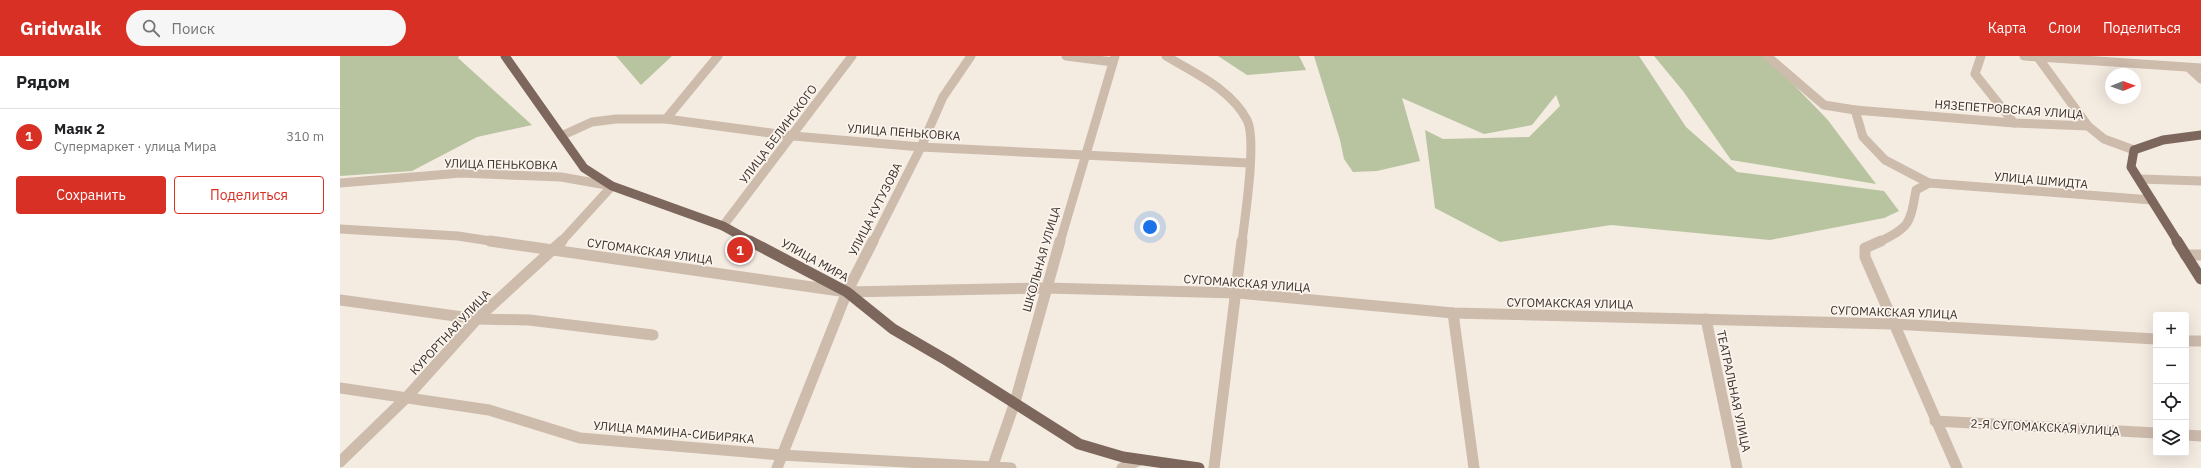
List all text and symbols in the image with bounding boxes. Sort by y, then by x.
search box [126,10,406,46]
text: Gridwalk [20,16,102,40]
icon: search [140,17,162,39]
text: Поиск [172,19,215,38]
text: Карта [1988,19,2026,37]
text: Слои [2048,19,2081,37]
text: Поделиться [2103,19,2181,37]
north arrow [2105,68,2141,104]
text: Рядом [16,71,70,93]
street label: УЛИЦА БЕЛИНСКОГО [736,82,820,186]
street label: НЯЗЕПЕТРОВСКАЯ УЛИЦА [1934,96,2084,122]
text: Маяк 2 [54,119,105,138]
street label: УЛИЦА ПЕНЬКОВКА [847,121,961,143]
text: 1 [25,128,33,145]
text: 310 m [286,128,324,145]
text: Супермаркет · улица Мира [54,138,216,155]
street label: УЛИЦА ПЕНЬКОВКА [444,156,558,172]
street label: УЛИЦА КУТУЗОВА [845,160,905,258]
street label: УЛИЦА ШМИДТА [1993,168,2089,192]
button: Сохранить [16,176,166,214]
button: Поделиться [174,176,324,214]
street label: ШКОЛЬНАЯ УЛИЦА [1019,204,1063,314]
your location [1140,217,1160,237]
street label: СУГОМАКСКАЯ УЛИЦА [586,235,714,267]
pin: 1 [727,235,753,265]
street label: УЛИЦА МИРА [778,235,852,285]
street label: СУГОМАКСКАЯ УЛИЦА [1183,271,1311,295]
street label: КУРОРТНАЯ УЛИЦА [407,286,494,378]
street label: СУГОМАКСКАЯ УЛИЦА [1506,294,1634,312]
street label: СУГОМАКСКАЯ УЛИЦА [1830,302,1958,322]
map controls [2153,312,2189,456]
button: + [2153,312,2189,348]
street label: ТЕАТРАЛЬНАЯ УЛИЦА [1714,329,1754,454]
button: − [2153,348,2189,384]
button: locate [2153,384,2189,420]
street label: 2-Я СУГОМАКСКАЯ УЛИЦА [1970,416,2120,438]
street label: УЛИЦА МАМИНА-СИБИРЯКА [593,417,756,447]
button: layers [2153,420,2189,456]

